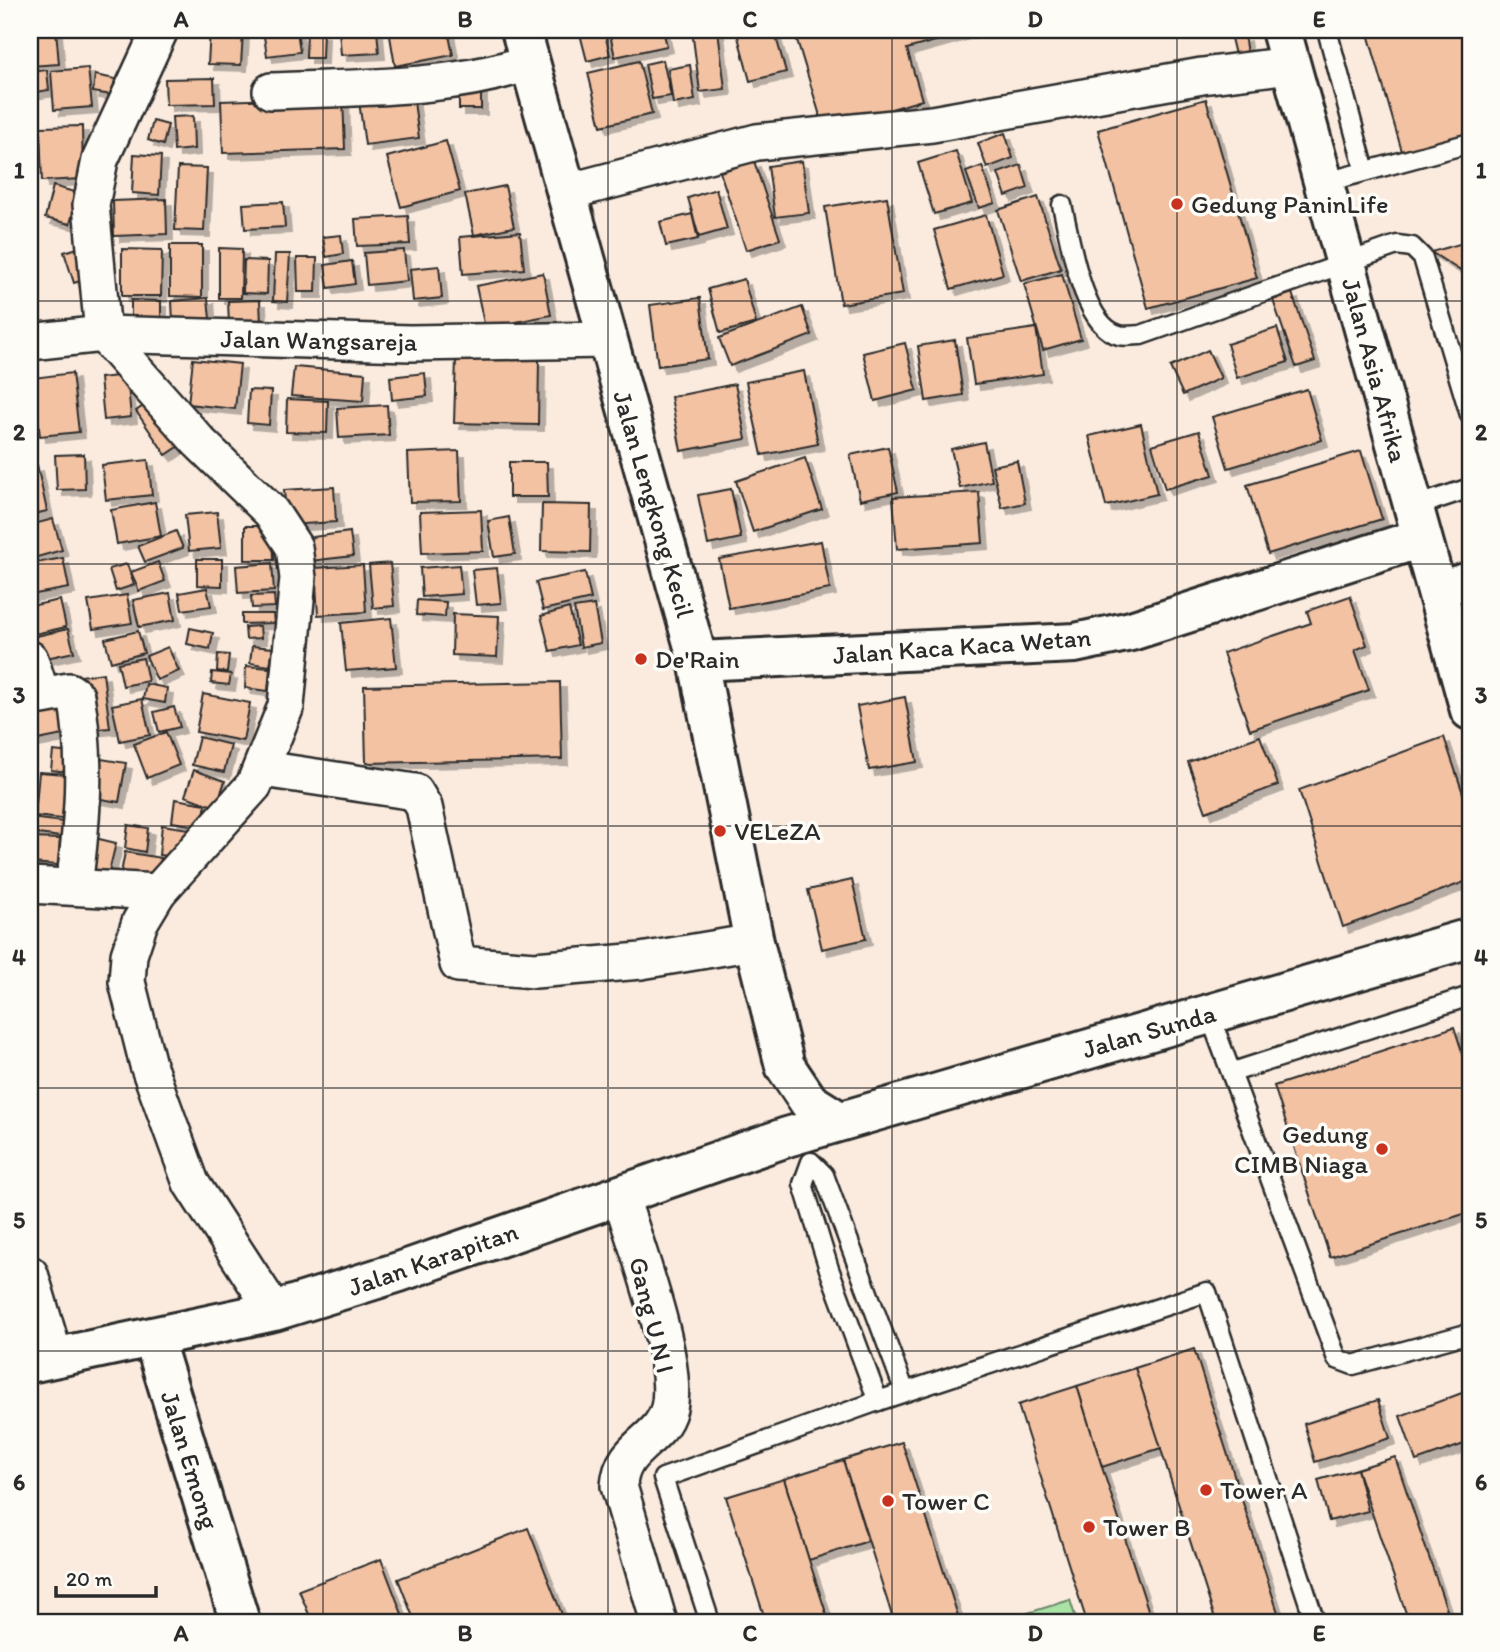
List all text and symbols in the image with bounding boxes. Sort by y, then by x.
text: A [173,5,189,33]
text: B [458,5,473,33]
text: C [743,5,758,33]
text: D [1027,5,1043,33]
text: E [1313,5,1326,33]
text: 1 [14,156,25,184]
text: 1 [1476,156,1487,184]
place label: Gedung PaninLife [1191,188,1389,220]
marker: Gedung PaninLife [1169,196,1185,212]
street label: Jalan Asia Afrika [1335,274,1415,466]
street label: Jalan Wangsareja [220,322,418,358]
street label: Jalan Lengkong Kecil [606,387,702,621]
text: 2 [13,418,26,446]
text: 2 [1475,418,1488,446]
street label: Jalan Kaca Kaca Wetan [832,621,1092,671]
place label: De'Rain [655,643,740,675]
marker: De'Rain [633,651,649,667]
text: 3 [13,681,26,709]
text: 3 [1475,681,1488,709]
place label: VELeZA [734,815,821,847]
marker: VELeZA [712,823,728,839]
text: 4 [12,943,26,971]
text: 4 [1474,943,1488,971]
street label: Jalan Sunda [1079,997,1220,1065]
place label: Gedung CIMB Niaga [1234,1118,1369,1180]
marker: Gedung CIMB Niaga [1374,1141,1390,1157]
text: 5 [13,1206,25,1234]
text: 5 [1475,1206,1487,1234]
street label: Jalan Karapitan [344,1215,522,1303]
street label: Gang U N I [622,1254,682,1376]
street label: Jalan Emong [154,1387,226,1534]
text: 6 [13,1468,25,1496]
text: 6 [1475,1468,1487,1496]
place label: Tower A [1220,1474,1308,1506]
marker: Tower A [1198,1482,1214,1498]
place label: Tower C [902,1485,990,1517]
marker: Tower C [880,1493,896,1509]
place label: Tower B [1103,1511,1190,1543]
marker: Tower B [1081,1519,1097,1535]
scale bar [56,1554,156,1598]
text: 20 m [66,1566,113,1591]
text: A [173,1619,189,1647]
text: B [458,1619,473,1647]
text: C [743,1619,758,1647]
text: D [1027,1619,1043,1647]
text: E [1313,1619,1326,1647]

